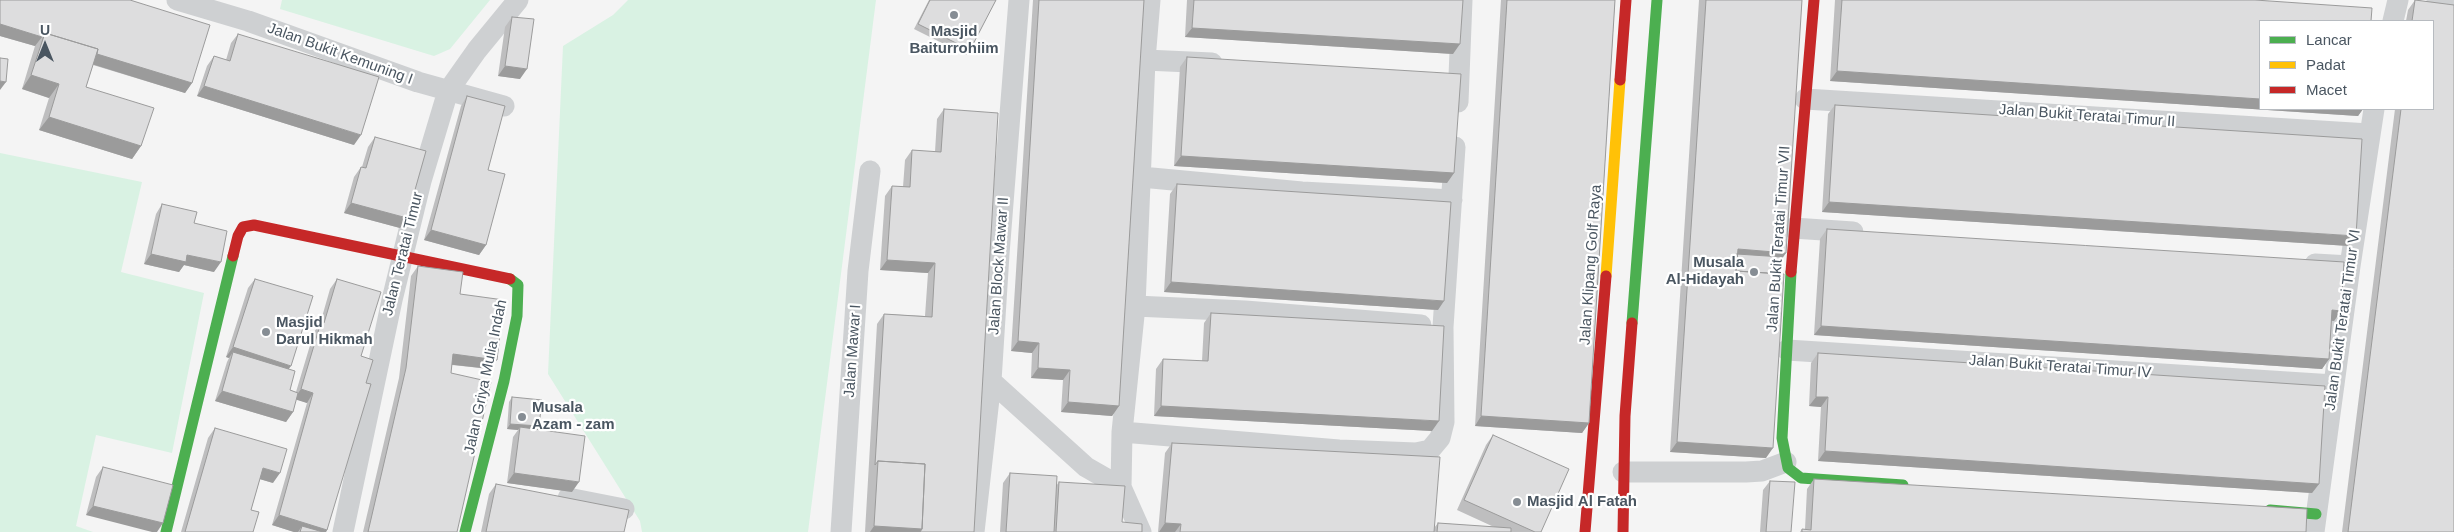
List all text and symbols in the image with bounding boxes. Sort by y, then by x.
marker: Masjid Baiturrohiim [948,9,960,21]
street label: Jalan Bukit Kemuning I [265,19,415,89]
north arrow [20,20,70,70]
legend [2259,20,2434,110]
text: U [40,22,50,38]
place label: Masjid Baiturrohiim [909,23,999,58]
text: Lancar [2306,31,2352,48]
text: Padat [2306,56,2345,73]
text: Macet [2306,81,2347,98]
street label: Jalan Bukit Teratai Timur II [1998,101,2176,131]
street label: Jalan Bukit Teratai Timur VII [1763,145,1795,333]
street label: Jalan Klipang Golf Raya [1576,184,1606,346]
street label: Jalan Teratai Timur [379,190,427,318]
street label: Jalan Block Mawar II [985,196,1013,336]
street label: Jalan Bukit Teratai Timur VI [2321,228,2365,412]
place label: Musala Al-Hidayah [1666,254,1744,289]
marker: Musala Al-Hidayah [1748,266,1760,278]
street label: Jalan Griya Mulia Indah [461,298,511,456]
street label: Jalan Mawar I [841,304,865,398]
place label: Masjid Darul Hikmah [276,314,373,349]
marker: Masjid Darul Hikmah [260,326,272,338]
street label: Jalan Bukit Teratai Timur IV [1968,352,2152,382]
place label: Musala Azam - zam [532,399,615,434]
marker: Musala Azam - zam [516,411,528,423]
place label: Masjid Al Fatah [1527,493,1637,511]
marker: Masjid Al Fatah [1511,496,1523,508]

